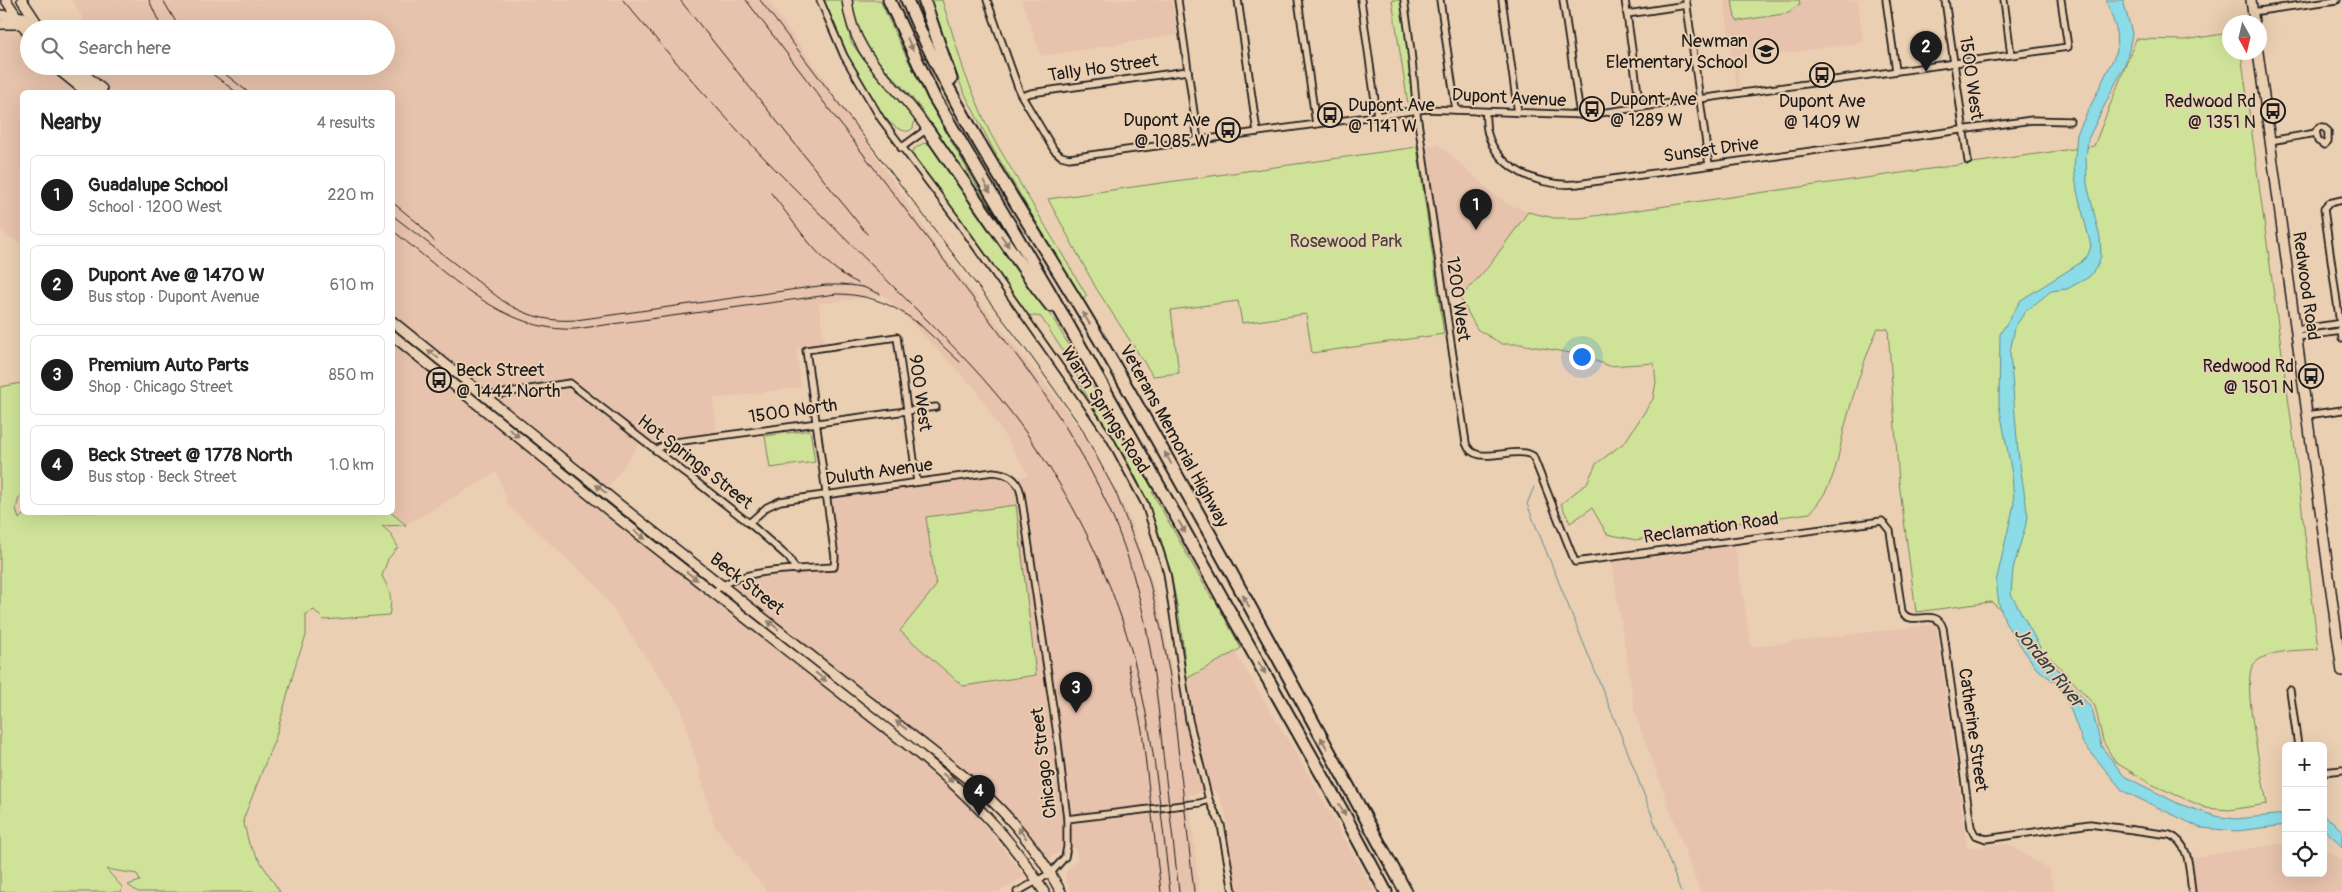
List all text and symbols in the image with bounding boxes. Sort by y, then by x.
north arrow [2222,15,2267,60]
search box [20,20,395,75]
place label: Newman Elementary School [1606,30,1748,74]
pin: 2 [1910,31,1942,72]
icon: search [38,34,66,62]
street label: 1500 West [1954,34,1988,122]
text: Search here [78,36,171,60]
one-way arrow [906,37,914,51]
school or university icon: Newman Elementary School [1753,38,1779,64]
street label: Tally Ho Street [1046,49,1160,87]
bus stop icon: Dupont Ave @ 1409 W [1809,62,1835,88]
street label: Dupont Avenue [1451,84,1567,112]
place label: Dupont Ave @ 1289 W [1610,88,1697,132]
place label: Dupont Ave @ 1409 W [1779,90,1865,134]
place label: Redwood Rd @ 1351 N [2164,90,2256,134]
place label: Dupont Ave @ 1141 W [1348,94,1435,138]
bus stop icon: Dupont Ave @ 1289 W [1579,96,1605,122]
bus stop icon: Redwood Rd @ 1351 N [2260,98,2286,124]
bus stop icon: Dupont Ave @ 1141 W [1317,102,1343,128]
text: Nearby [40,109,101,136]
place label: Dupont Ave @ 1085 W [1123,109,1210,153]
text: 4 results [317,113,375,133]
bus stop icon: Dupont Ave @ 1085 W [1215,117,1241,143]
street label: Sunset Drive [1662,132,1760,168]
text: Guadalupe School [88,173,228,197]
one-way arrow [983,180,992,193]
text: 1 [54,185,60,205]
text: 220 m [328,185,374,205]
pin: 1 [1460,189,1492,230]
text: School · 1200 West [88,197,222,217]
park label: Rosewood Park [1290,230,1403,253]
street label: Redwood Road [2287,230,2325,342]
one-way arrow [1000,235,1010,248]
street label: 1200 West [1441,255,1475,343]
text: Dupont Ave @ 1470 W [88,263,265,287]
text: 2 [53,275,61,295]
text: 610 m [330,275,374,295]
text: Bus stop · Dupont Avenue [88,287,260,307]
one-way arrow [1082,311,1091,324]
street label: Veterans Memorial Highway [1114,340,1234,532]
street label: Warm Springs Road [1055,342,1155,478]
your location [1569,344,1595,370]
one-way arrow [427,348,440,359]
text: Premium Auto Parts [88,353,249,377]
street label: 900 West [903,353,937,434]
place label: Redwood Rd @ 1501 N [2202,355,2294,399]
place label: Beck Street @ 1444 North [456,359,560,403]
bus stop icon: Redwood Rd @ 1501 N [2298,363,2324,389]
text: 3 [53,365,61,385]
text: 850 m [329,365,374,385]
bus stop icon: Beck Street @ 1444 North [426,367,452,393]
text: Shop · Chicago Street [88,377,233,397]
street label: 1500 North [747,393,839,429]
street label: Hot Springs Street [632,410,758,515]
one-way arrow [507,428,520,439]
text: Beck Street @ 1778 North [88,443,292,467]
one-way arrow [1164,451,1172,465]
street label: Duluth Avenue [824,453,934,491]
text: 4 [52,455,62,475]
text: 1.0 km [329,455,374,475]
text: Bus stop · Beck Street [88,467,236,487]
one-way arrow [594,484,607,495]
street label: Reclamation Road [1642,507,1780,549]
one-way arrow [1178,520,1186,534]
one-way arrow [633,530,647,540]
street label: Beck Street [705,548,790,621]
one-way arrow [685,570,698,581]
one-way arrow [1242,593,1250,608]
one-way arrow [766,620,780,630]
water label: Jordan River [2009,621,2090,714]
one-way arrow [1258,661,1266,676]
street label: Catherine Street [1953,667,1993,794]
one-way arrow [814,671,827,682]
pin: 3 [1060,672,1092,713]
street label: Chicago Street [1026,705,1062,820]
one-way arrow [895,720,908,731]
one-way arrow [1320,736,1328,750]
map controls [2282,742,2327,877]
button: + [2282,742,2327,787]
one-way arrow [942,772,954,783]
pin: 4 [963,775,995,816]
button: − [2282,787,2327,832]
one-way arrow [1338,803,1346,817]
one-way arrow [1017,827,1028,839]
button: locate [2282,832,2327,877]

